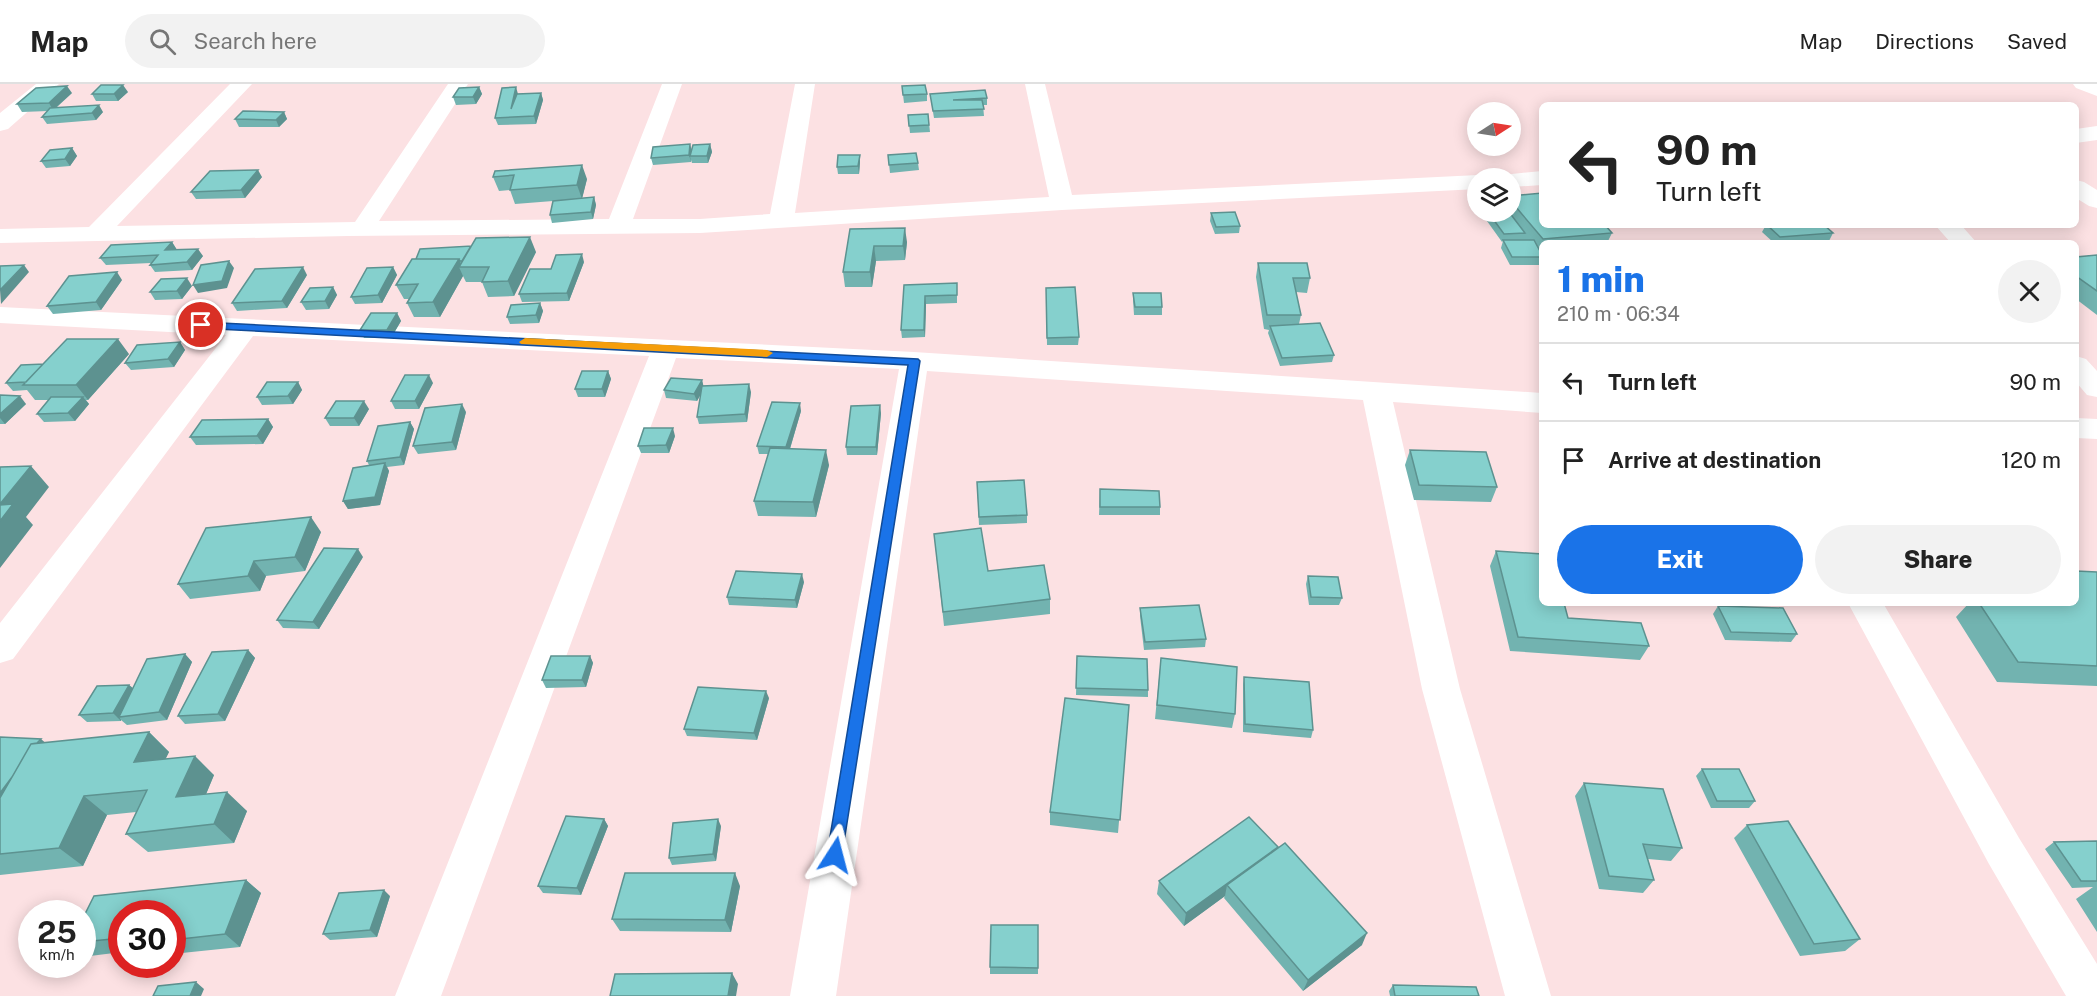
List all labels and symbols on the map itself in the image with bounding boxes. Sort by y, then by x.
north arrow [1467,102,1521,156]
pin [175,299,226,350]
position arrow [803,823,867,887]
speed limit sign: 30 [108,900,186,978]

